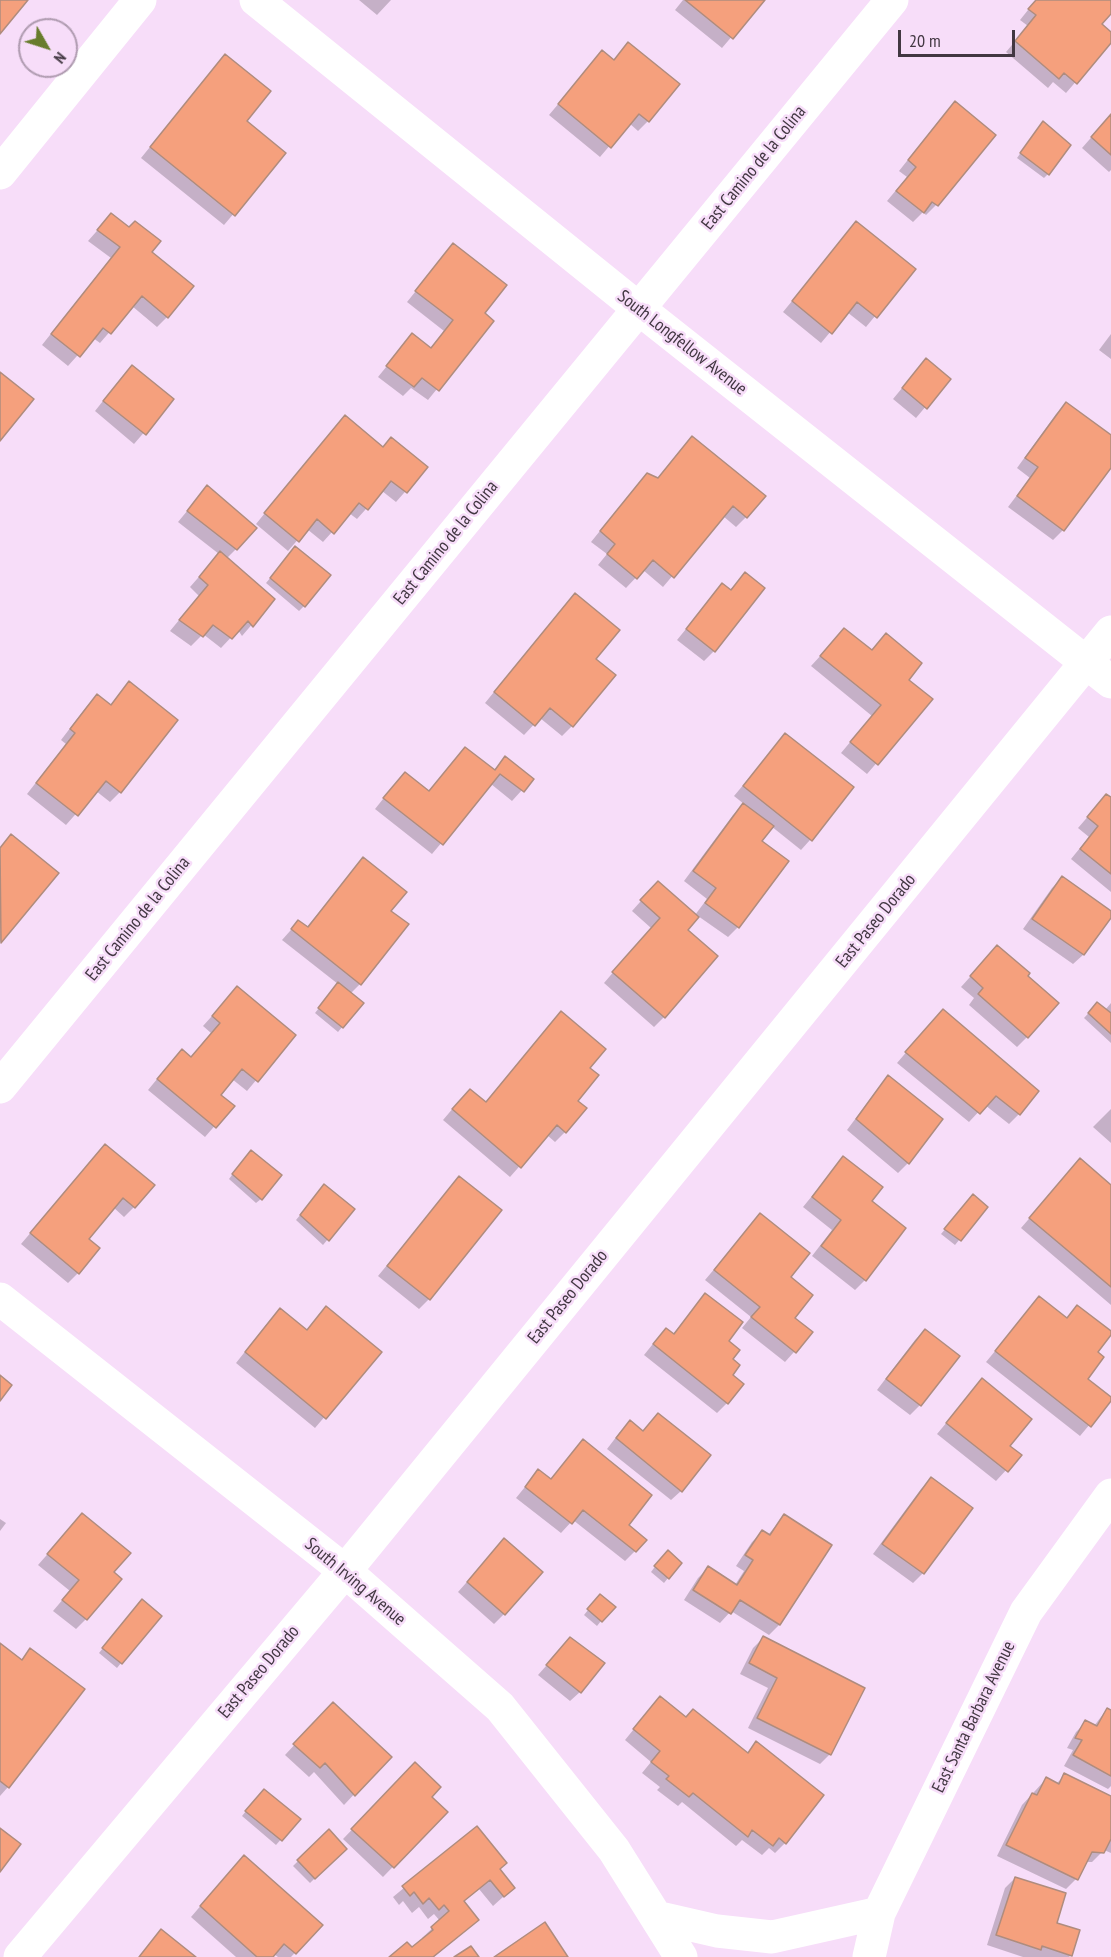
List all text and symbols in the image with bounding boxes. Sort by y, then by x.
north arrow [18,18,78,78]
scale bar [901,18,1018,56]
text: 20 m [909,29,941,52]
text: N [50,48,71,68]
street label: East Camino de la Colina [697,102,811,234]
street label: South Longfellow Avenue [613,286,751,400]
street label: East Camino de la Colina [389,477,503,609]
street label: East Camino de la Colina [81,853,195,985]
street label: East Paseo Dorado [832,870,920,972]
street label: East Paseo Dorado [524,1246,612,1348]
street label: South Irving Avenue [300,1534,410,1630]
street label: East Paseo Dorado [214,1621,304,1723]
street label: East Santa Barbara Avenue [928,1638,1020,1796]

